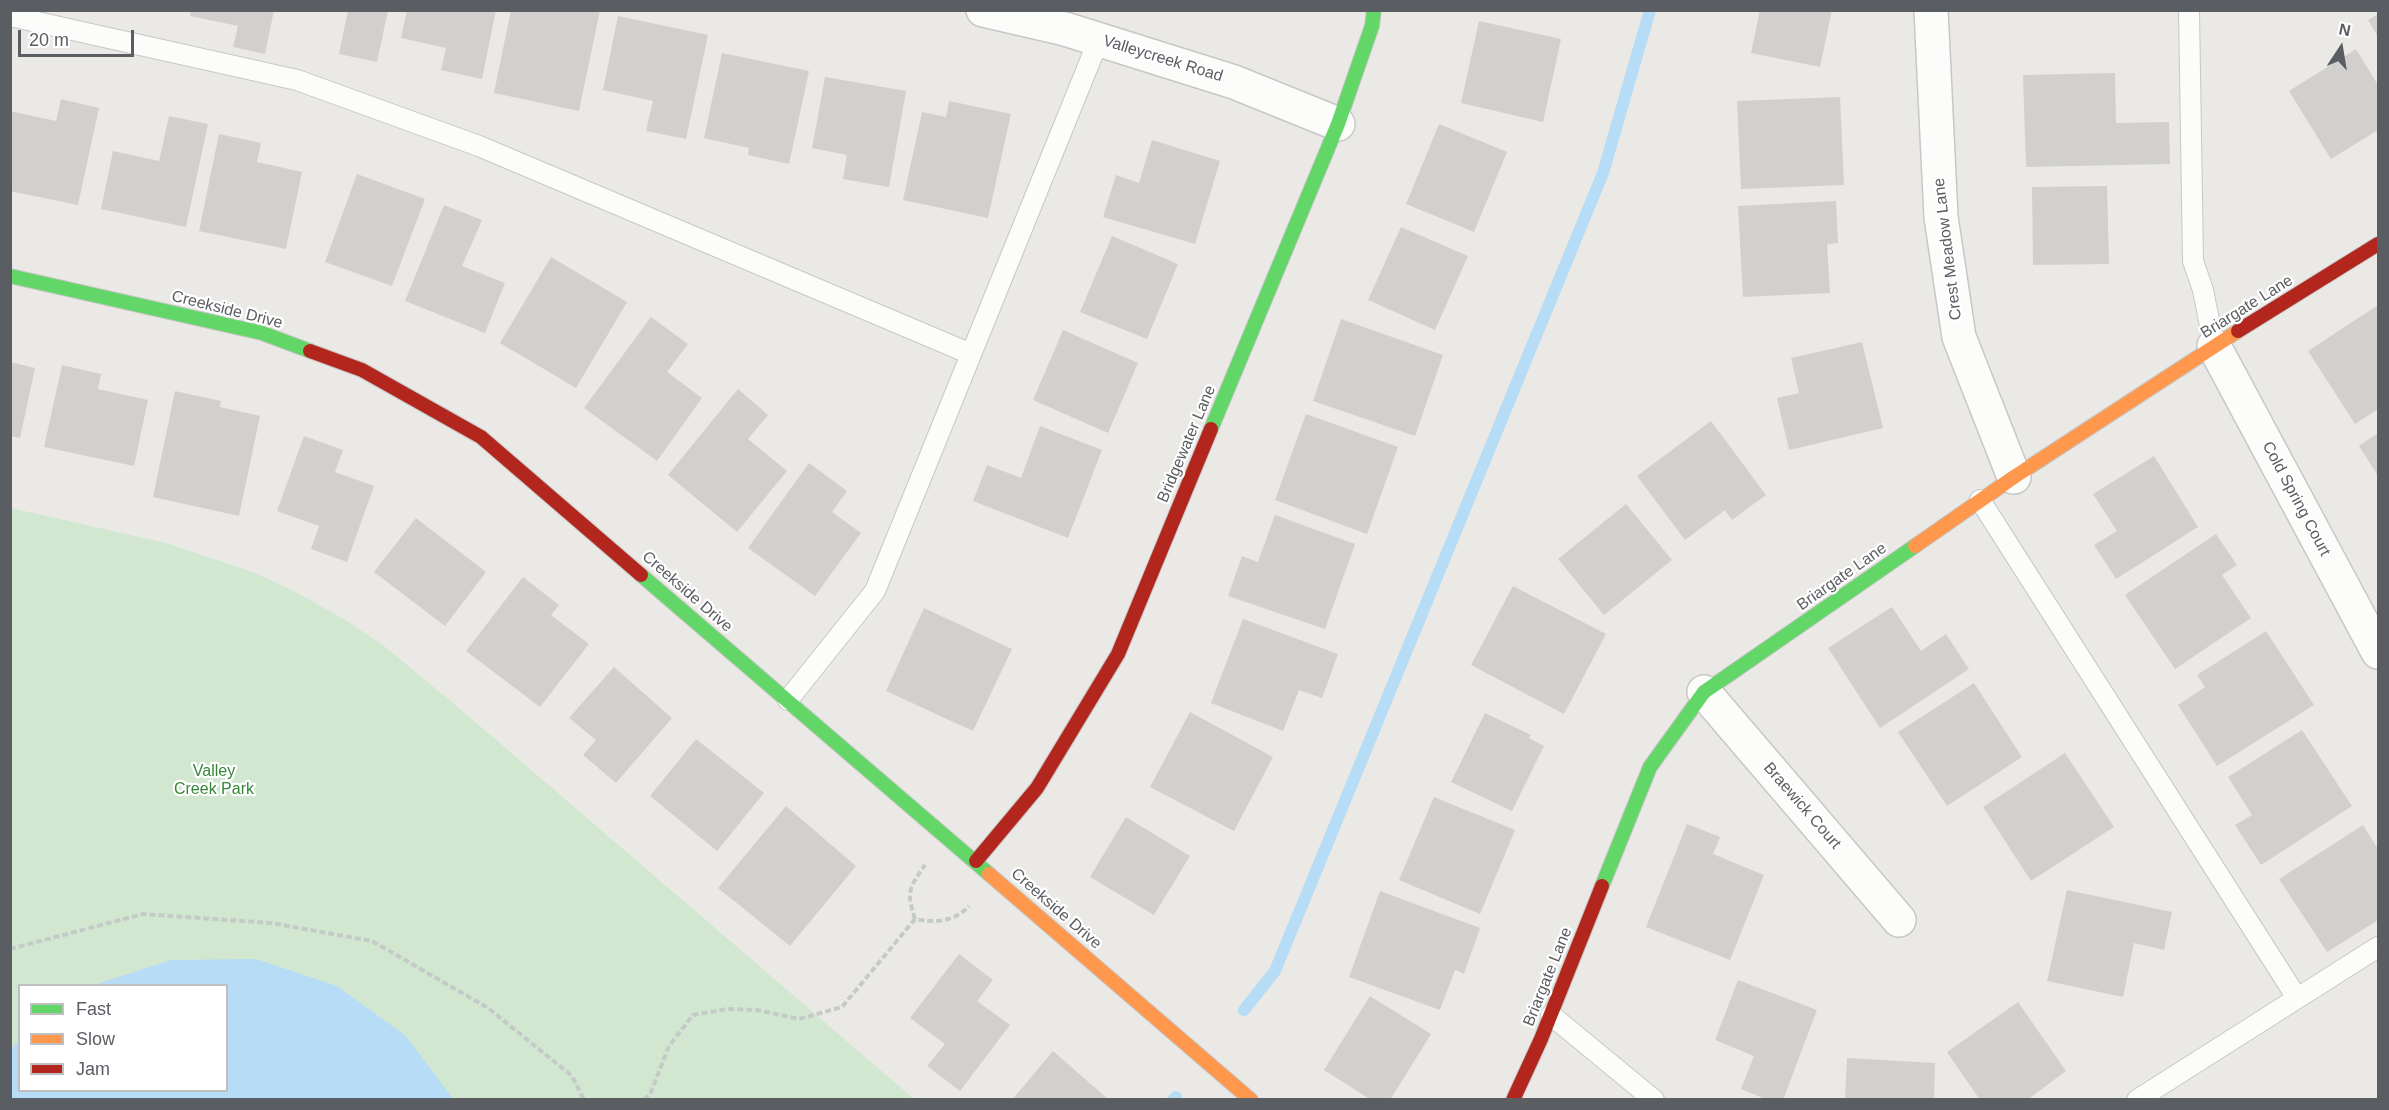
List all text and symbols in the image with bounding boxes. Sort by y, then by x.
scale bar [21,18,136,56]
north arrow [2311,18,2371,78]
text: N [2337,20,2352,39]
text: 20 m [29,30,69,50]
street label: Valleycreek Road [1101,32,1225,86]
street label: Crest Meadow Lane [1930,177,1966,321]
street label: Briargate Lane [2197,271,2297,343]
street label: Creekside Drive [169,287,285,333]
street label: Bridgewater Lane [1154,383,1220,505]
street label: Cold Spring Court [2258,438,2334,560]
street label: Briargate Lane [1794,539,1890,615]
street label: Creekside Drive [638,547,736,637]
street label: Braewick Court [1759,759,1845,853]
park label: Valley Creek Park [174,762,254,800]
street label: Creekside Drive [1007,864,1105,954]
street label: Briargate Lane [1519,925,1577,1029]
legend [18,984,228,1092]
text: Fast [76,999,111,1019]
text: Slow [76,1029,115,1049]
text: Jam [76,1059,110,1079]

